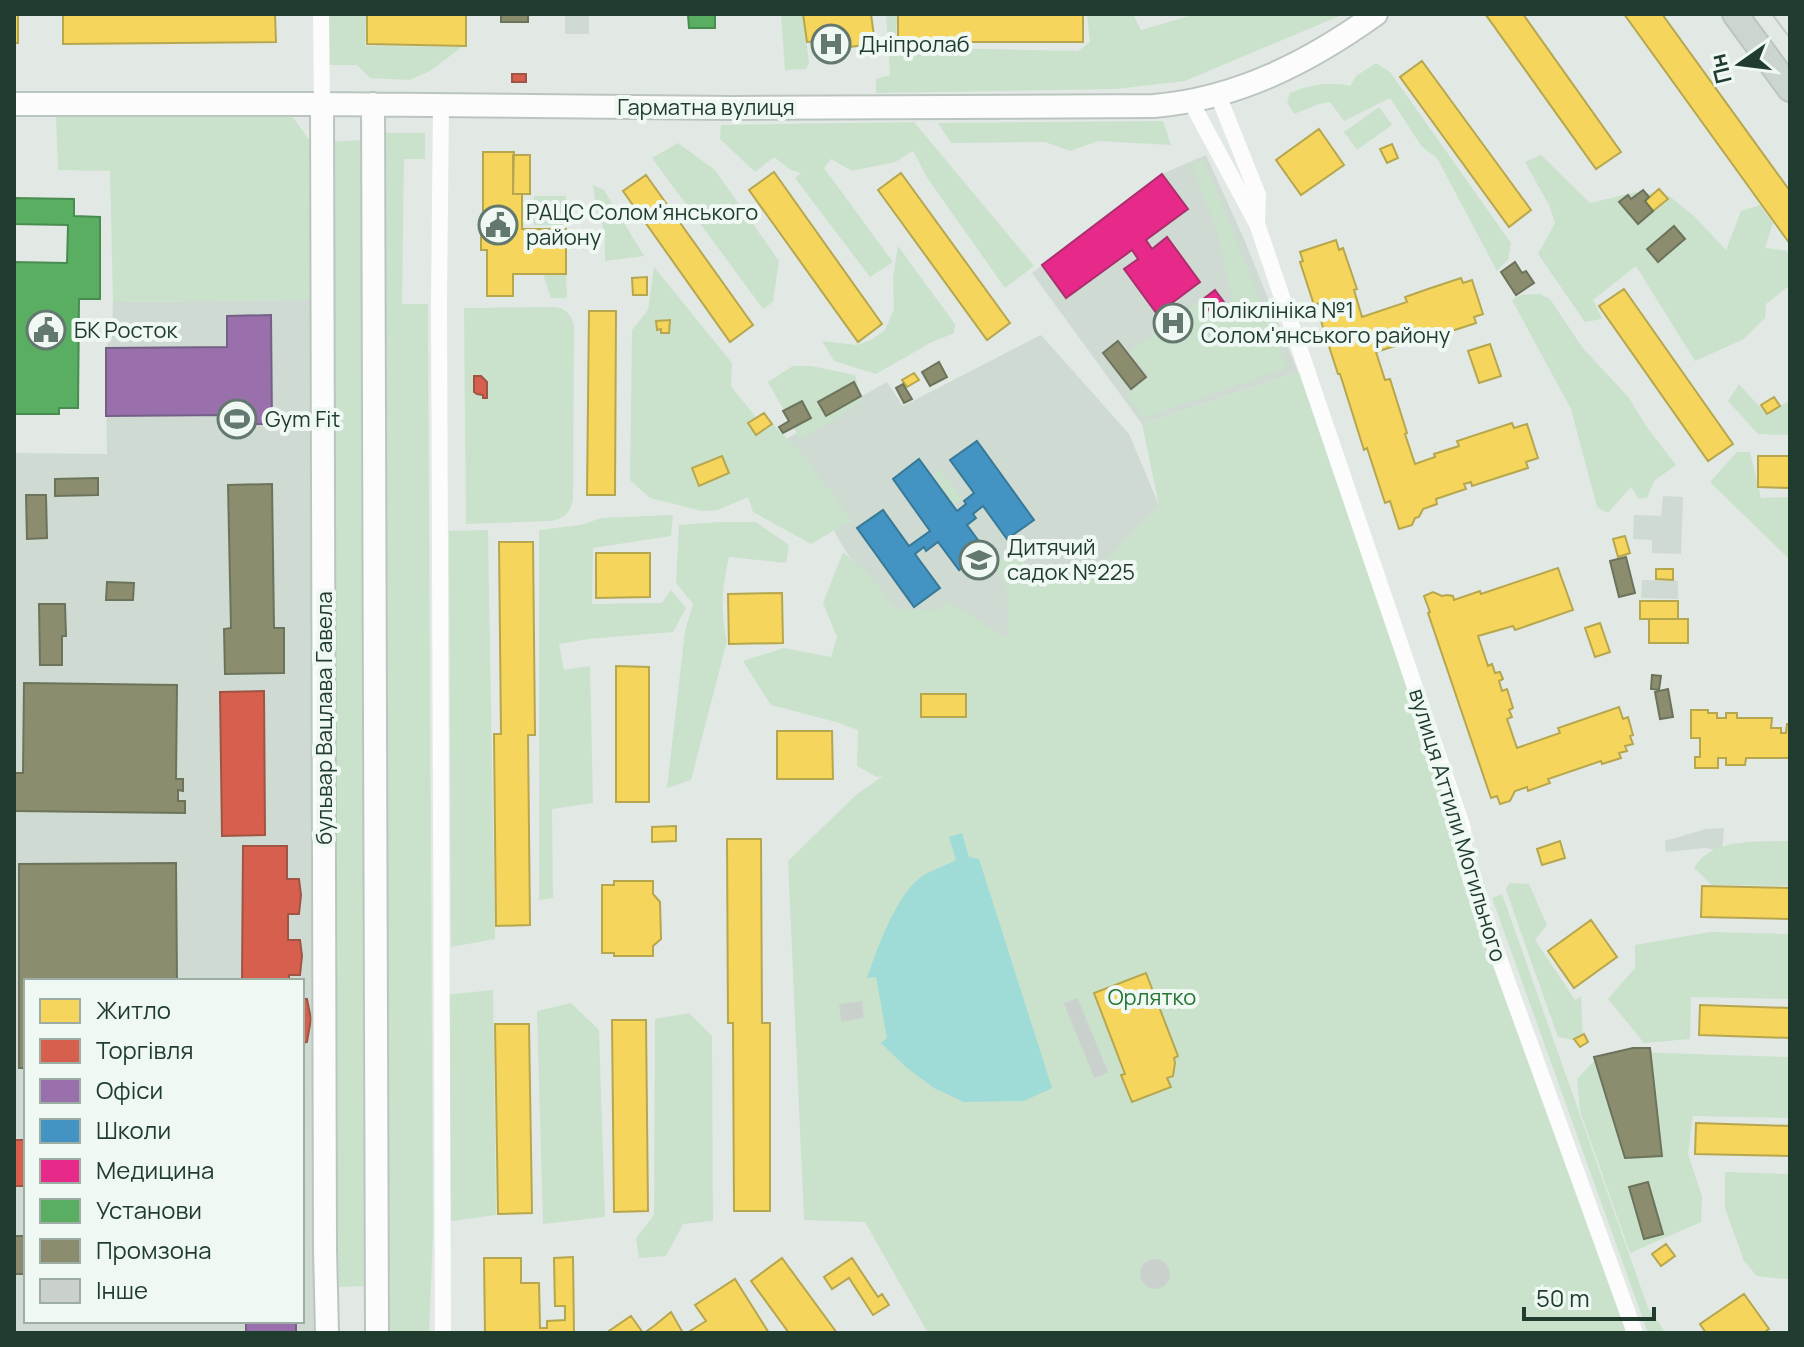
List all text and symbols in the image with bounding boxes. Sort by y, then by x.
hospital icon: Дніпролаб [810,23,852,65]
north arrow [1700,24,1780,104]
place label: Дніпролаб [859,29,970,59]
text: Пн [1702,51,1739,87]
street label: Гарматна вулиця [617,92,795,122]
place label: РАЦС Солом'янського району [526,197,758,252]
public building icon: РАЦС Солом'янського району [477,204,519,246]
place label: Поліклініка №1 Солом'янського району [1201,295,1451,350]
hospital icon: Поліклініка №1 Солом'янського району [1152,302,1194,344]
public building icon: БК Росток [25,309,67,351]
place label: БК Росток [74,315,178,345]
sports icon: Gym Fit [216,398,258,440]
place label: Gym Fit [265,404,340,434]
place label: Дитячий садок №225 [1007,532,1135,587]
school or university icon: Дитячий садок №225 [958,539,1000,581]
street label: бульвар Вацлава Гавела [309,591,339,845]
street label: вулиця Аттили Могильного [1402,685,1514,965]
legend [24,979,304,1323]
park label: Орлятко [1108,982,1196,1012]
text: Житло [96,993,171,1026]
text: Торгівля [96,1033,194,1066]
text: Офіси [96,1073,163,1106]
text: Школи [96,1113,171,1146]
text: Медицина [96,1153,214,1186]
text: Установи [96,1193,202,1226]
text: Промзона [96,1233,211,1266]
scale bar [1524,1271,1654,1321]
text: Інше [96,1273,148,1306]
text: 50 m [1536,1281,1590,1314]

